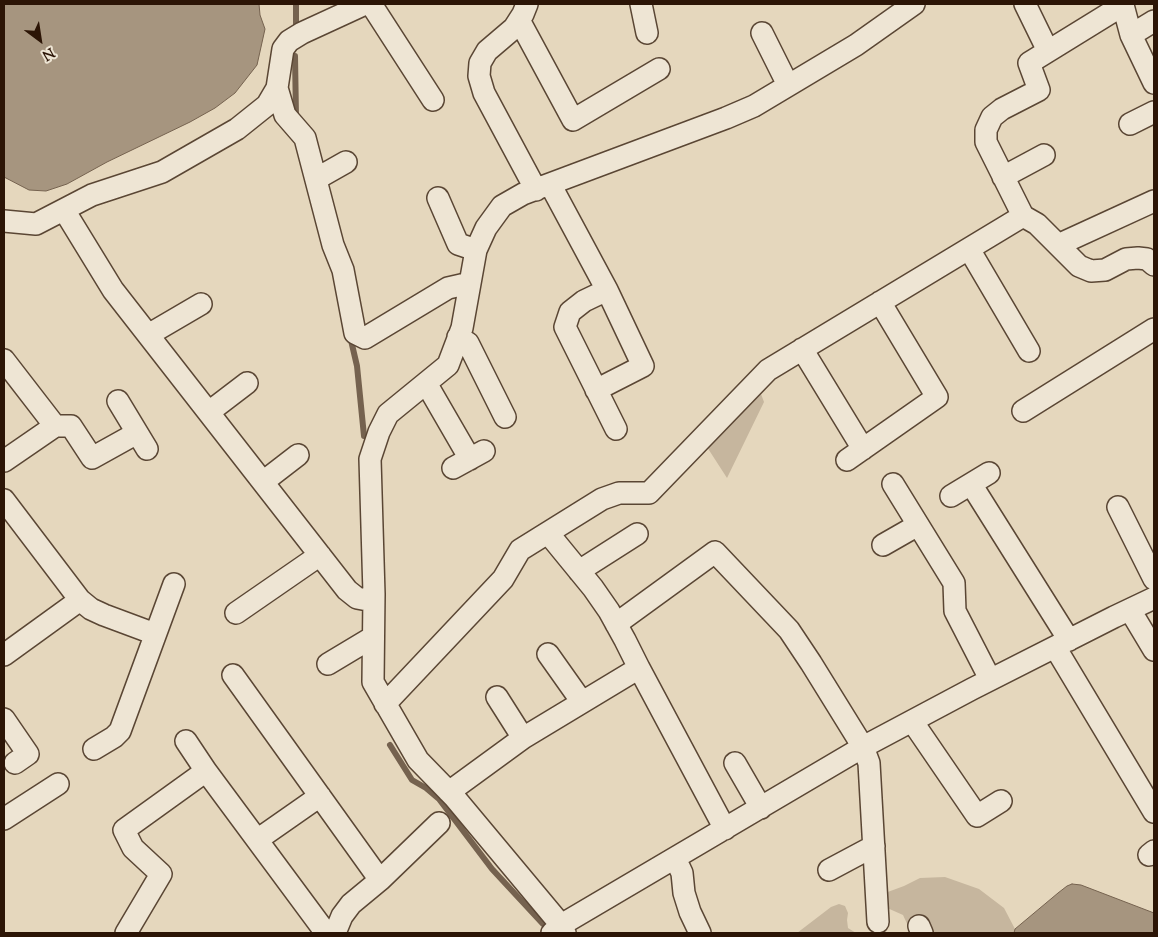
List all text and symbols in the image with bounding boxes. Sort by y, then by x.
north arrow [15,15,65,65]
text: N [38,41,58,64]

